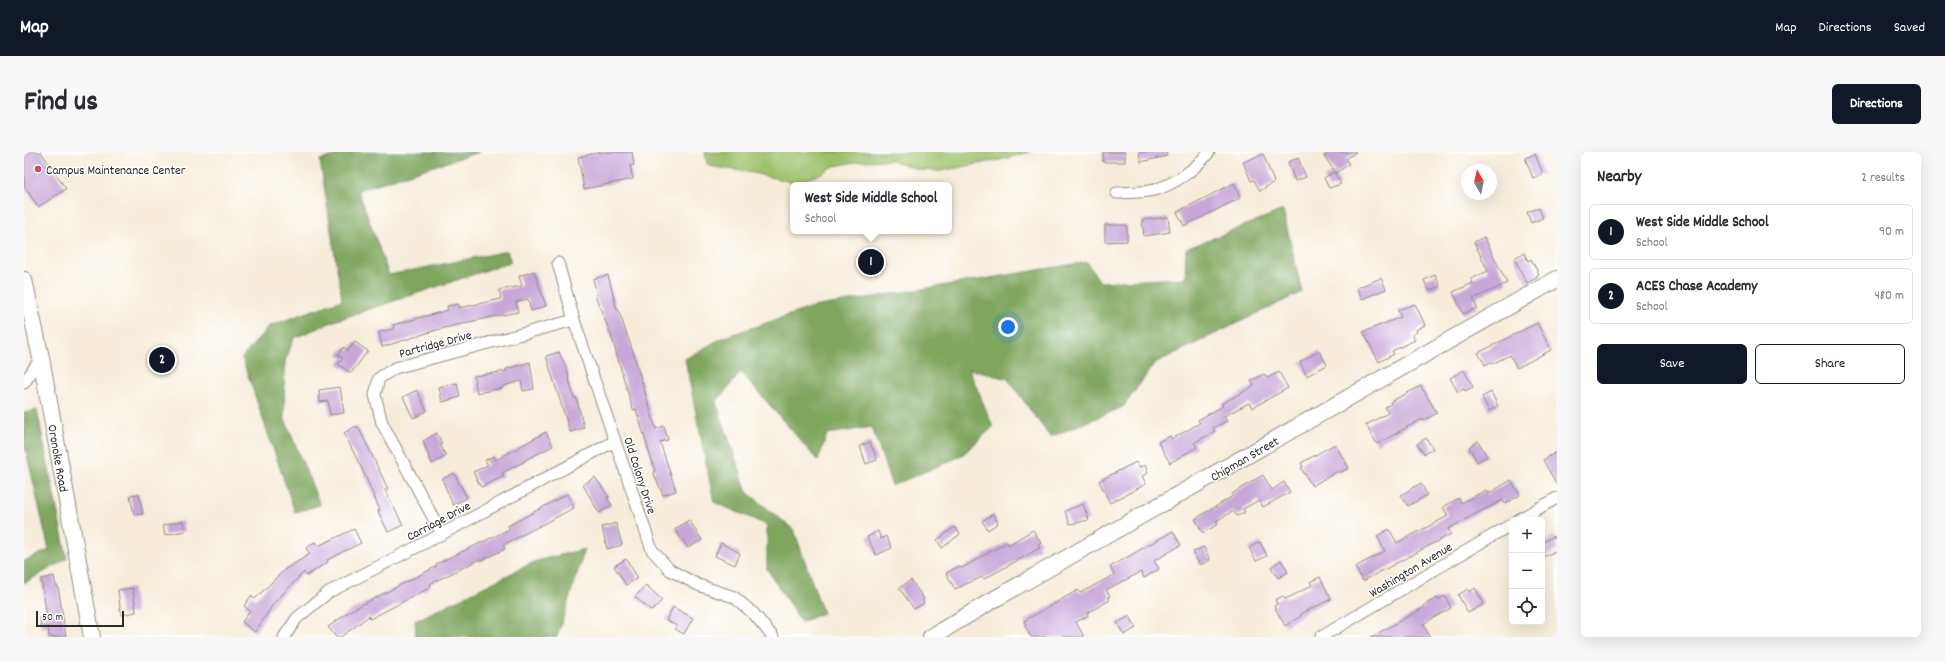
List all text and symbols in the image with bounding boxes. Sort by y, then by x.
text: Map [20,15,49,42]
text: Map [1775,18,1797,38]
text: Directions [1819,18,1872,38]
text: Saved [1894,18,1925,38]
text: Find us [24,84,98,124]
button: Directions [1832,84,1921,124]
place label: Campus Maintenance Center [46,162,186,181]
marker: Campus Maintenance Center [33,164,43,174]
north arrow [1461,164,1497,200]
text: Nearby [1597,166,1641,190]
text: 2 results [1861,169,1905,188]
popup [790,182,952,234]
text: West Side Middle School [805,188,937,210]
text: School [805,210,836,229]
text: West Side Middle School [1636,212,1769,234]
text: 1 [1610,223,1612,242]
text: 90 m [1879,223,1904,242]
text: School [1636,234,1668,253]
pin: 1 [858,247,884,277]
text: ACES Chase Academy [1636,276,1757,298]
text: 2 [1608,287,1614,306]
text: 480 m [1874,287,1904,306]
text: School [1636,298,1668,317]
your location [998,317,1018,337]
street label: Partridge Drive [397,327,474,364]
button: Save [1597,344,1747,384]
button: Share [1755,344,1905,384]
pin: 2 [149,345,175,375]
street label: Oronoke Road [41,423,72,494]
street label: Chipman Street [1207,433,1283,487]
street label: Old Colony Drive [617,435,660,517]
street label: Carriage Drive [404,497,475,547]
map controls [1509,517,1545,625]
button: + [1509,517,1545,553]
street label: Washington Avenue [1366,539,1457,604]
button: − [1509,553,1545,589]
button: locate [1509,589,1545,625]
scale bar [36,609,124,628]
text: 50 m [42,610,63,626]

